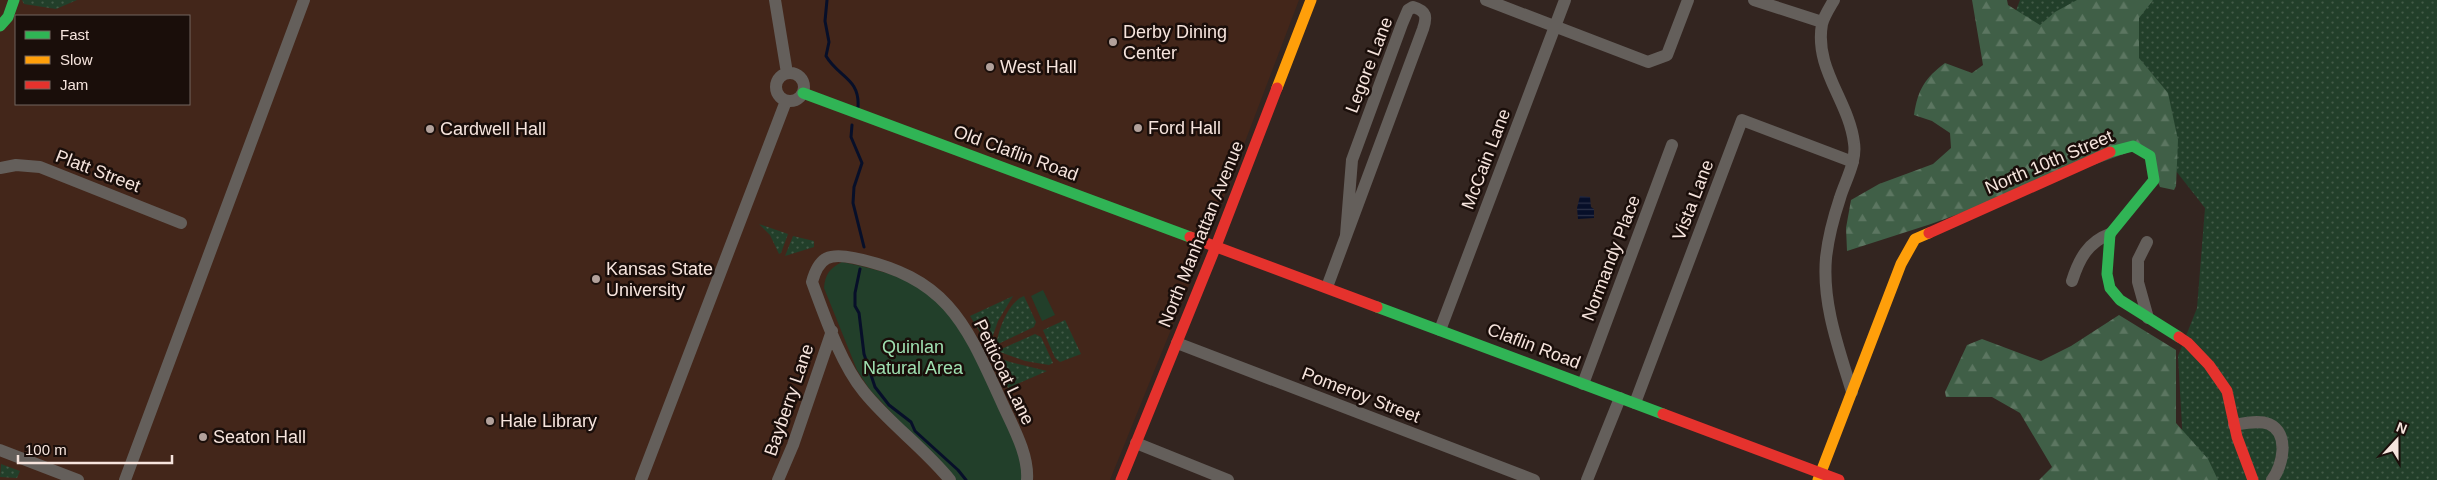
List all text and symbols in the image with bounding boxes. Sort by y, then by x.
street label: Legore Lane [1342,14,1396,116]
legend [15,15,190,105]
place label: Derby Dining Center [1123,22,1227,63]
text: Fast [60,26,90,43]
marker: Derby Dining Center [1107,36,1119,48]
text: Slow [60,51,93,68]
place label: West Hall [1000,57,1077,77]
marker: West Hall [984,61,996,73]
text: Jam [60,76,88,93]
street label: McCain Lane [1458,106,1514,212]
place label: Ford Hall [1148,118,1221,138]
place label: Cardwell Hall [440,119,546,139]
street label: Old Claflin Road [951,121,1081,185]
marker: Ford Hall [1132,122,1144,134]
marker: Cardwell Hall [424,123,436,135]
street label: North 10th Street [1982,126,2116,198]
street label: North Manhattan Avenue [1154,138,1248,330]
street label: Platt Street [53,146,143,196]
street label: Vista Lane [1668,157,1718,243]
street label: Normandy Place [1578,192,1644,324]
place label: Kansas State University [606,259,713,300]
marker: Kansas State University [590,273,602,285]
street label: Petticoat Lane [970,316,1038,428]
street label: Claflin Road [1485,319,1583,373]
park label: Quinlan Natural Area [863,337,964,378]
street label: Bayberry Lane [760,341,818,459]
street label: Pomeroy Street [1299,363,1423,427]
place label: Hale Library [500,411,597,431]
marker: Hale Library [484,415,496,427]
north arrow [2372,415,2422,465]
text: N [2394,419,2409,437]
place label: Seaton Hall [213,427,306,447]
marker: Seaton Hall [197,431,209,443]
scale bar [18,432,171,464]
text: 100 m [25,441,67,458]

